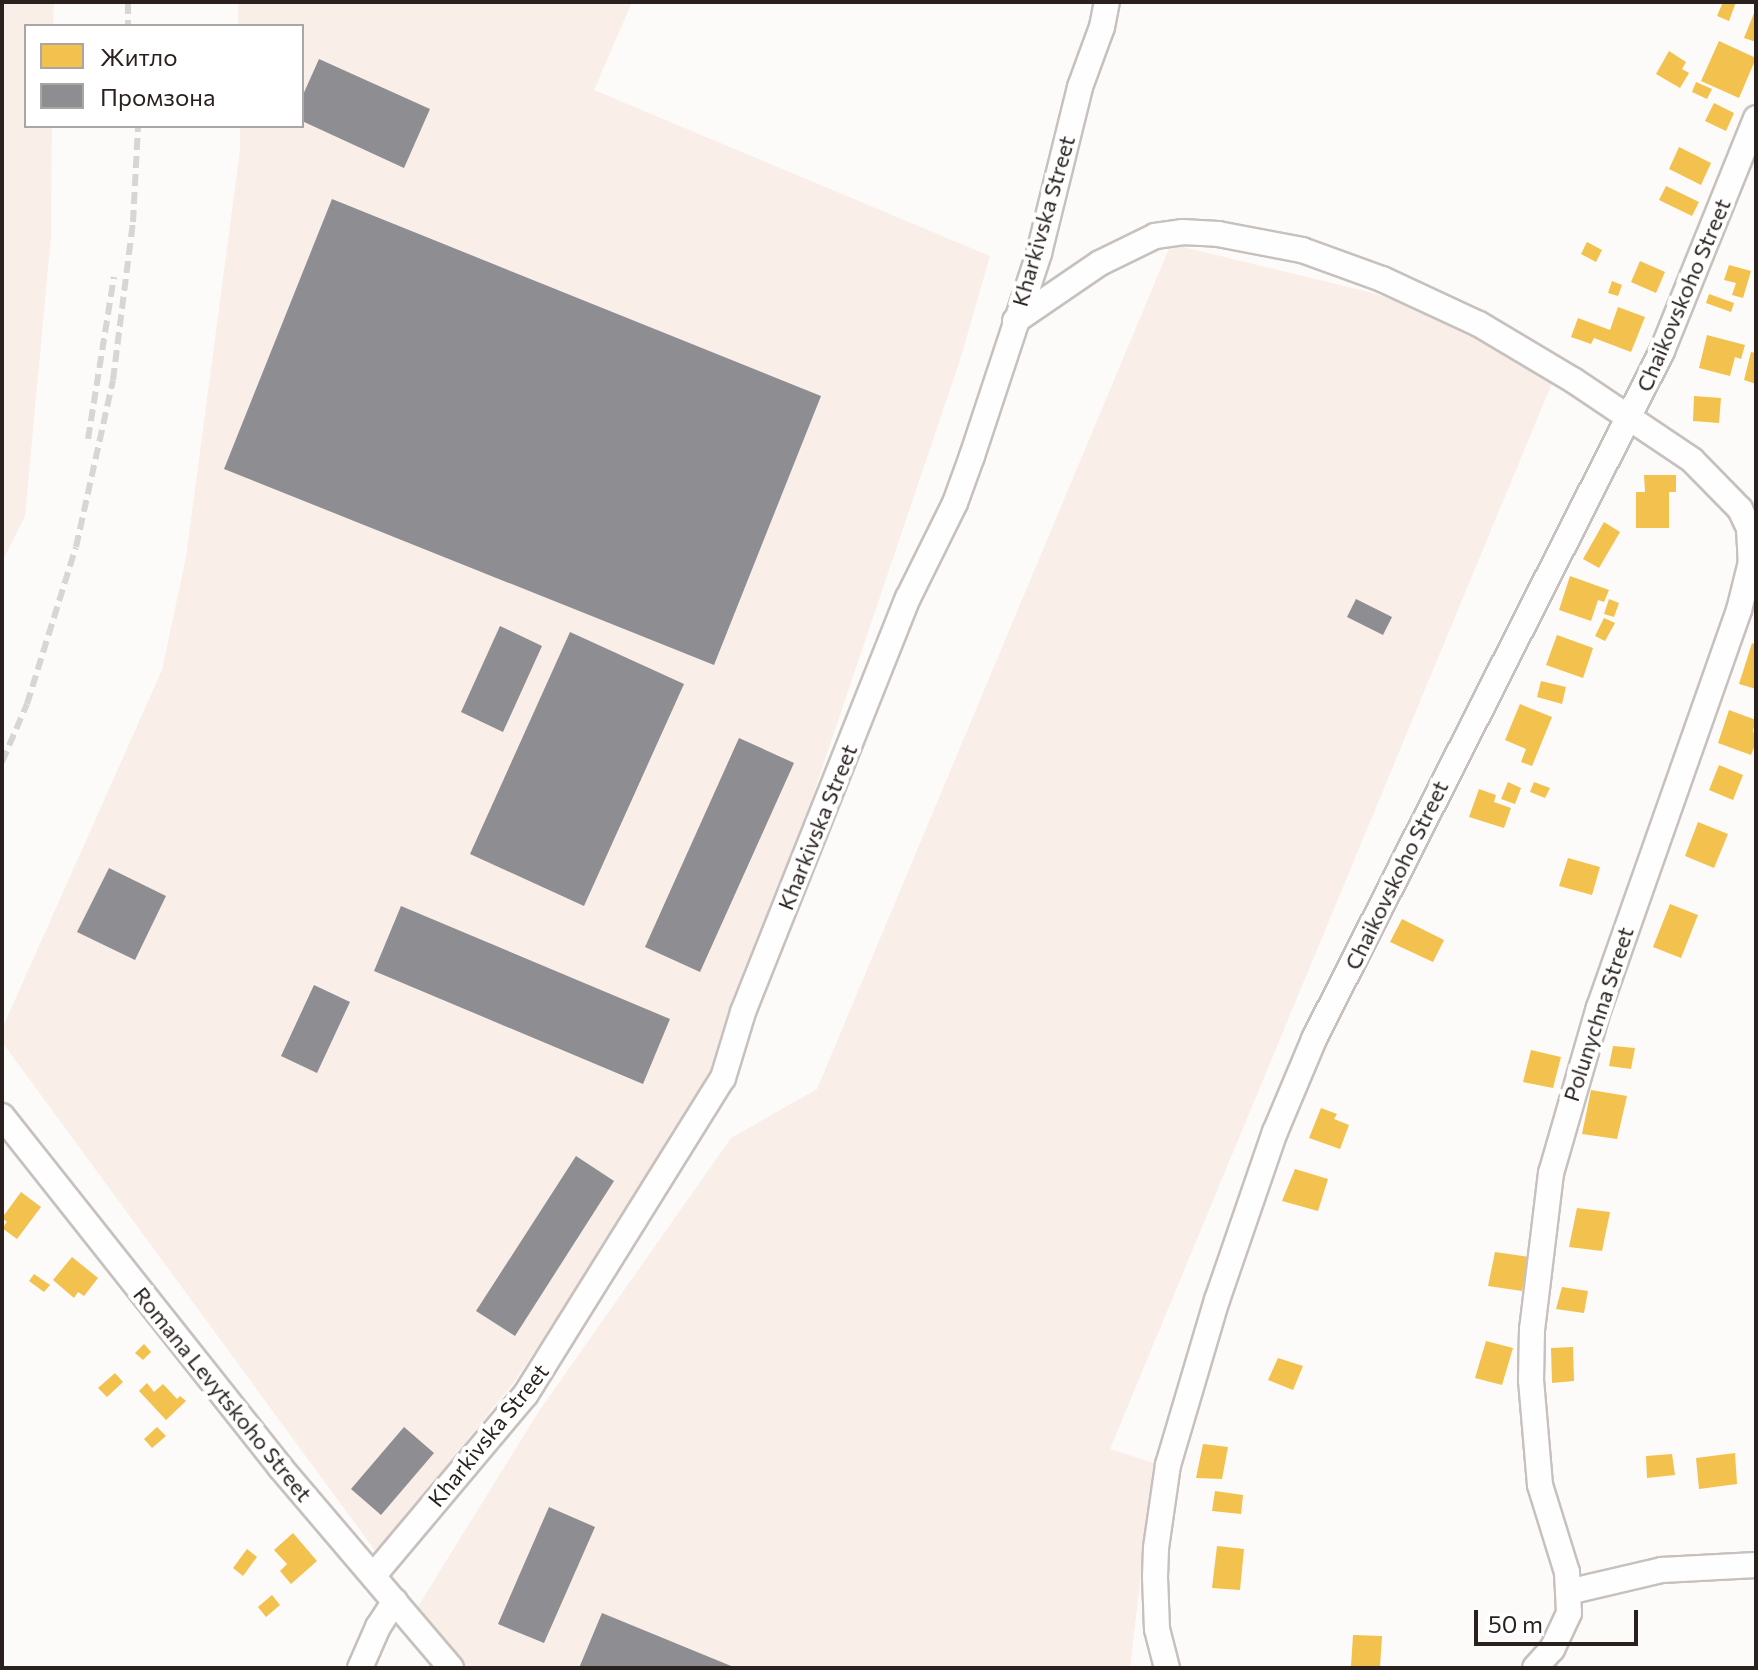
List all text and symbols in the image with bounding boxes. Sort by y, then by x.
legend [24,24,304,128]
text: Житло [100,42,178,71]
text: Промзона [100,82,215,111]
street label: Kharkivska Street [1006,133,1080,309]
street label: Chaikovskoho Street [1630,195,1736,395]
street label: Kharkivska Street [772,740,862,914]
street label: Chaikovskoho Street [1339,776,1453,974]
street label: Polunychna Street [1557,923,1639,1105]
street label: Romana Levytskoho Street [128,1281,318,1507]
street label: Kharkivska Street [422,1358,554,1512]
scale bar [1478,1594,1642,1644]
text: 50 m [1488,1609,1543,1638]

